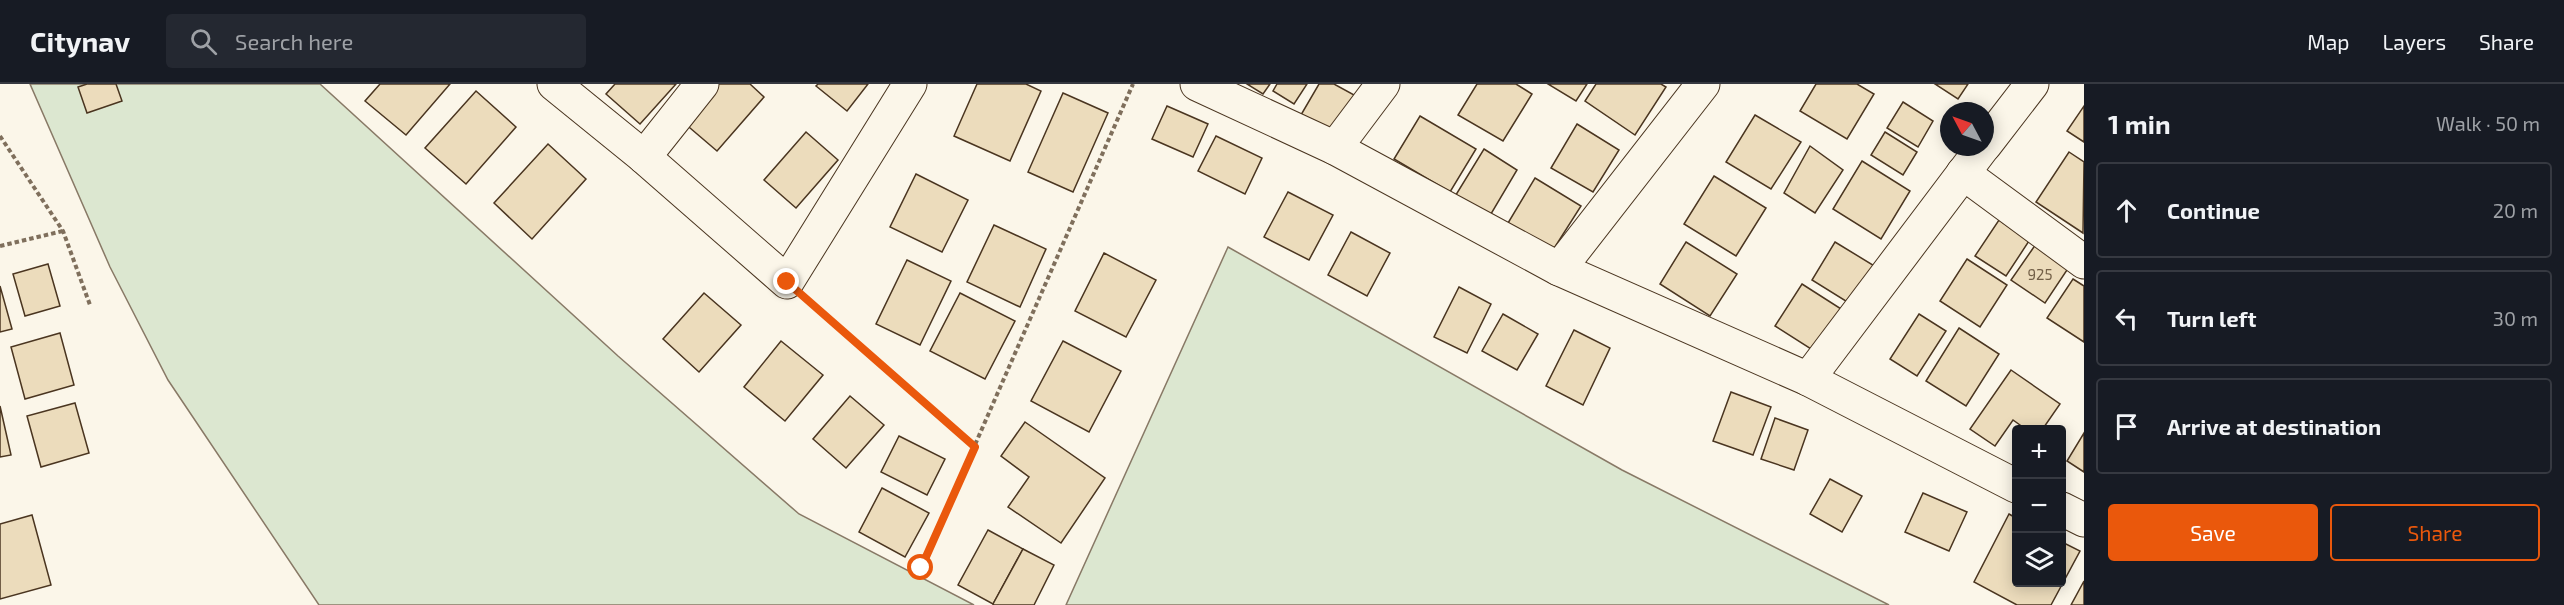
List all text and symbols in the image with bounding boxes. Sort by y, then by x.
search box [166,14,586,68]
text: Citynav [30,24,130,58]
icon: search [187,25,220,58]
text: Search here [235,28,353,54]
text: Map [2307,29,2349,54]
text: Layers [2382,29,2446,54]
text: Share [2479,29,2534,54]
north arrow [1940,102,1994,156]
text: 1 min [2108,108,2171,139]
text: Walk · 50 m [2436,111,2540,135]
icon: ahead [2110,194,2143,227]
text: Continue [2167,197,2260,223]
text: 20 m [2493,198,2538,222]
house number: 925 [2027,265,2053,283]
route end [773,268,799,294]
icon: left [2110,302,2143,335]
text: Turn left [2167,305,2256,331]
text: 30 m [2493,306,2538,330]
icon: arrive [2110,410,2143,443]
text: Arrive at destination [2167,413,2381,439]
map controls [2012,425,2066,587]
button: + [2012,425,2066,479]
button: − [2012,479,2066,533]
button: Save [2108,504,2318,561]
button: Share [2330,504,2540,561]
button: layers [2012,533,2066,587]
route start [907,554,933,580]

